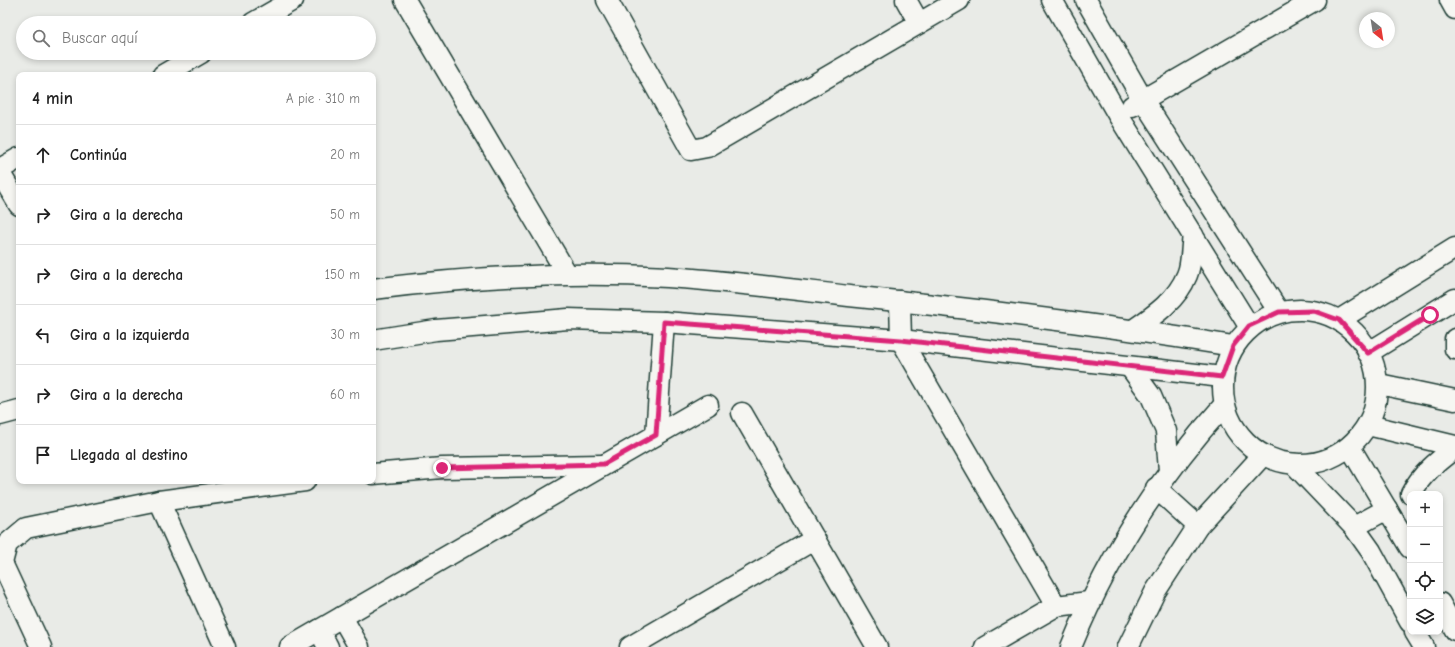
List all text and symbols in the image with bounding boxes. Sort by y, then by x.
north arrow [1359,12,1395,48]
search box [16,16,376,60]
icon: search [30,27,52,49]
text: Buscar aquí [62,29,138,47]
text: 4 min [32,89,73,108]
text: A pie · 310 m [286,91,360,106]
icon: ahead [32,144,54,166]
text: Continúa [70,146,127,164]
text: 20 m [330,147,360,162]
icon: right [32,204,54,226]
text: Gira a la derecha [70,206,183,224]
text: 50 m [330,207,360,222]
icon: right [32,264,54,286]
text: Gira a la derecha [70,266,183,284]
text: 150 m [325,267,360,282]
route start [1421,306,1439,324]
icon: left [32,324,54,346]
text: Gira a la izquierda [70,326,190,344]
text: 30 m [330,327,360,342]
icon: right [32,384,54,406]
text: Gira a la derecha [70,386,183,404]
text: 60 m [330,387,360,402]
icon: arrive [32,444,54,466]
text: Llegada al destino [70,446,188,464]
route end [433,459,451,477]
map controls [1407,491,1443,635]
button: + [1407,491,1443,527]
button: − [1407,527,1443,563]
button: locate [1407,563,1443,599]
button: layers [1407,599,1443,635]

